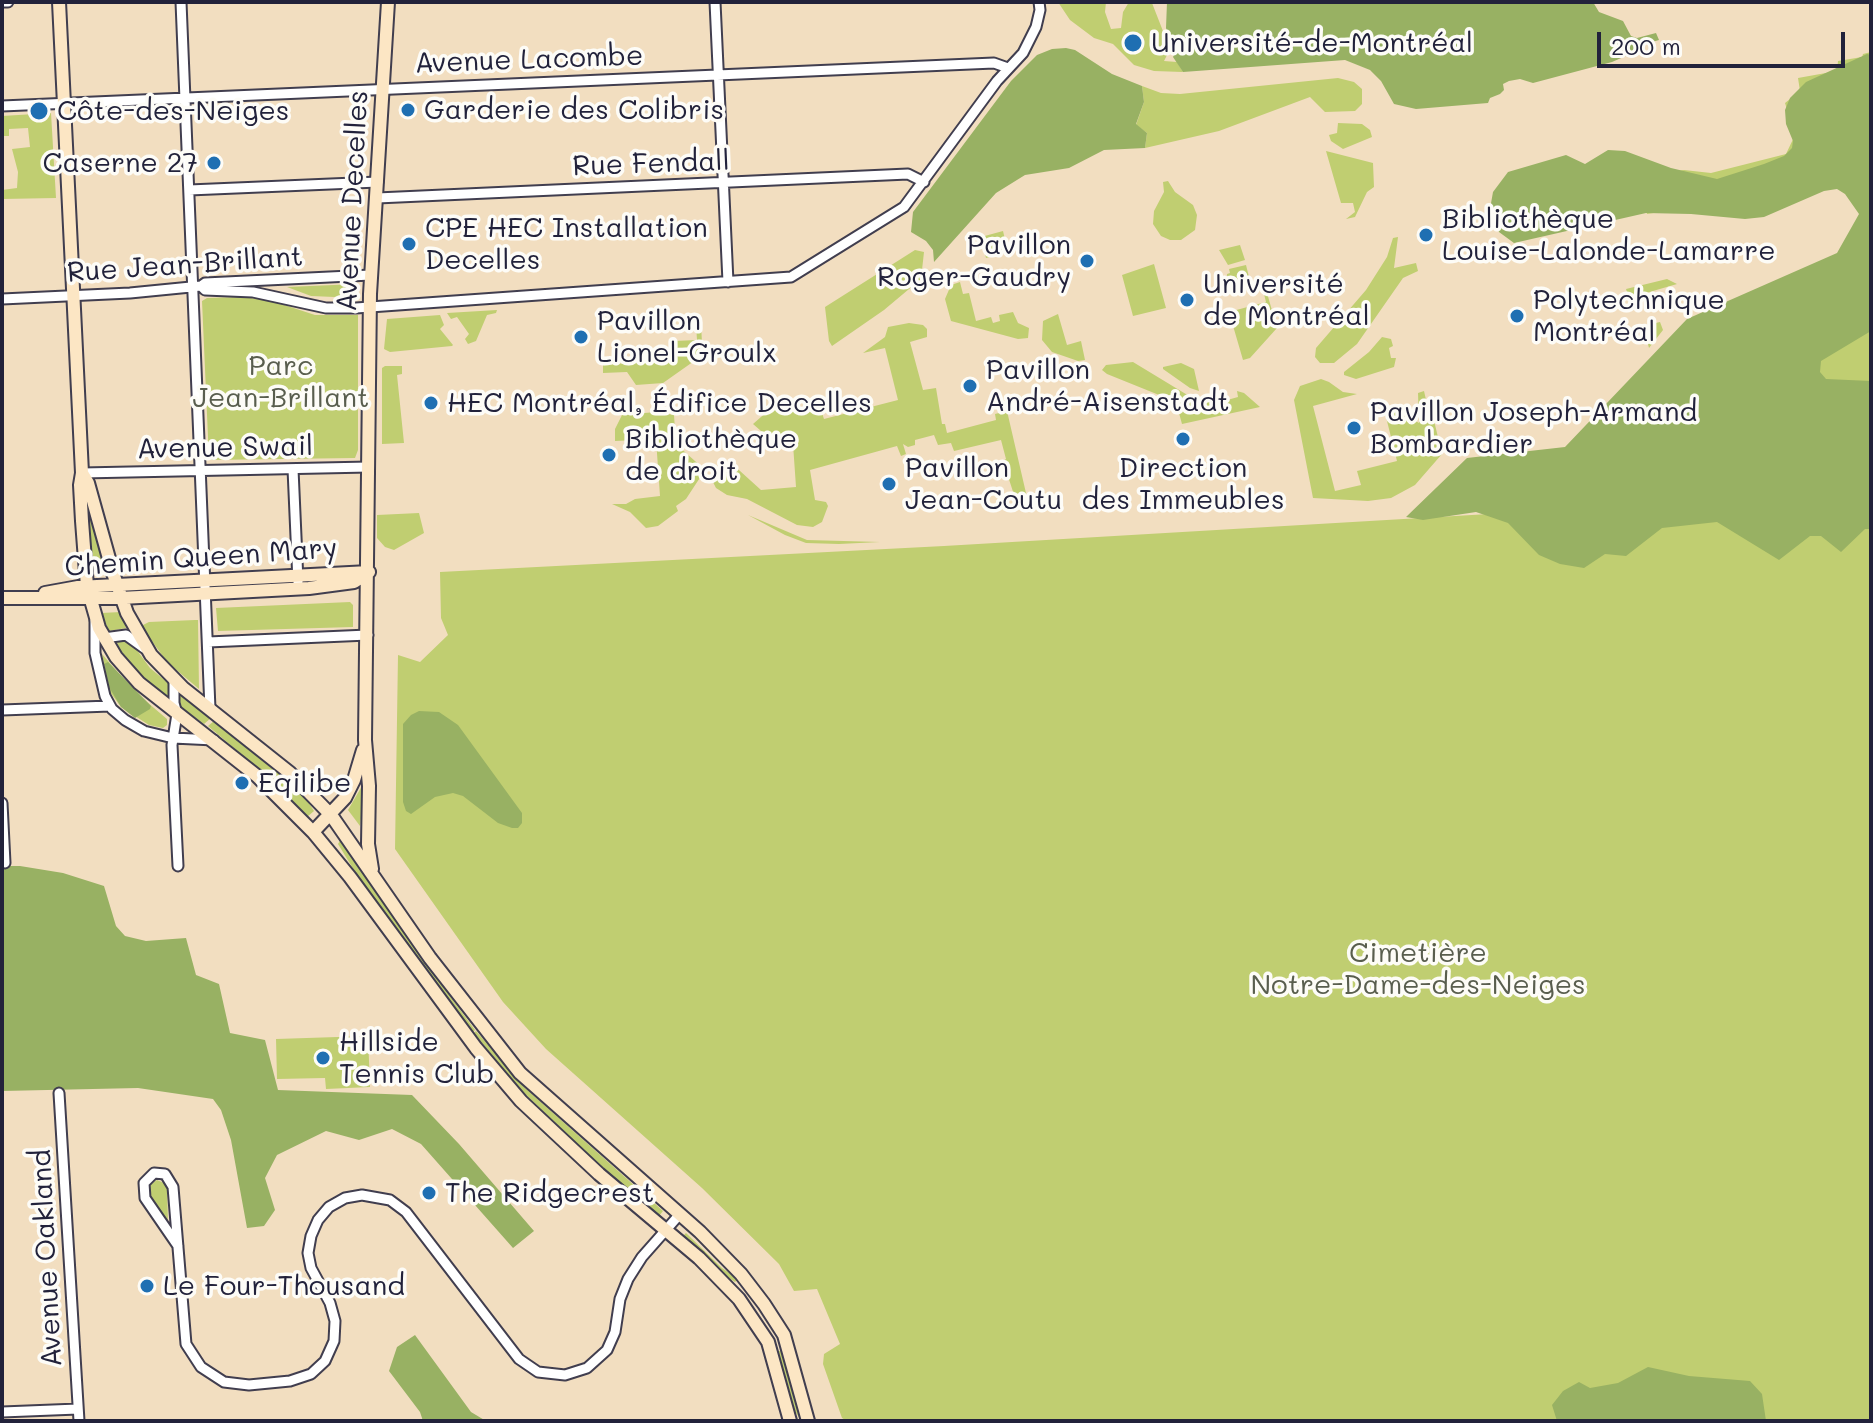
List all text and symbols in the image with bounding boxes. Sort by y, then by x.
scale bar [1601,16,1849,66]
place label: Université-de-Montréal [1151,26,1473,60]
text: 200 m [1611,30,1681,61]
marker: Université-de-Montréal [1122,32,1144,54]
street label: Avenue Lacombe [414,39,644,81]
street label: Avenue Decelles [330,90,376,312]
place label: Garderie des Colibris [424,93,724,127]
place label: Côte-des-Neiges [57,94,289,128]
marker: Côte-des-Neiges [28,100,50,122]
marker: Garderie des Colibris [399,101,417,119]
street label: Rue Fendall [572,144,730,184]
place label: Caserne 27 [43,146,198,180]
marker: Caserne 27 [205,154,223,172]
place label: Bibliothèque Louise-Lalonde-Lamarre [1442,202,1776,268]
place label: CPE HEC Installation Decelles [425,211,708,277]
marker: Bibliothèque Louise-Lalonde-Lamarre [1417,226,1435,244]
place label: Pavillon Roger-Gaudry [877,228,1071,294]
marker: CPE HEC Installation Decelles [400,235,418,253]
street label: Rue Jean-Brillant [66,240,304,290]
marker: Pavillon Roger-Gaudry [1078,252,1096,270]
place label: Université de Montréal [1203,267,1370,333]
place label: Polytechnique Montréal [1533,283,1725,349]
marker: Université de Montréal [1178,291,1196,309]
place label: Pavillon Lionel-Groulx [597,304,777,370]
marker: Polytechnique Montréal [1508,307,1526,325]
marker: Pavillon Lionel-Groulx [572,328,590,346]
park label: Parc Jean-Brillant [193,349,369,415]
place label: Pavillon André-Aisenstadt [986,353,1230,419]
marker: Pavillon André-Aisenstadt [961,377,979,395]
place label: HEC Montréal, Édifice Decelles [447,386,872,420]
marker: HEC Montréal, Édifice Decelles [422,394,440,412]
place label: Pavillon Joseph-Armand Bombardier [1370,395,1697,461]
marker: Pavillon Joseph-Armand Bombardier [1345,419,1363,437]
place label: Bibliothèque de droit [625,422,797,488]
street label: Avenue Swail [137,430,313,466]
marker: Direction des Immeubles [1174,430,1192,448]
marker: Bibliothèque de droit [600,446,618,464]
place label: Pavillon Jean-Coutu [905,451,1062,517]
place label: Direction des Immeubles [1082,451,1284,517]
marker: Pavillon Jean-Coutu [880,475,898,493]
street label: Chemin Queen Mary [64,532,338,584]
place label: Eqilibe [258,766,351,800]
marker: Eqilibe [233,774,251,792]
park label: Cimetière Notre-Dame-des-Neiges [1250,936,1586,1002]
place label: Hillside Tennis Club [339,1025,494,1091]
marker: Hillside Tennis Club [314,1049,332,1067]
street label: Avenue Oakland [25,1148,69,1368]
place label: The Ridgecrest [445,1176,654,1210]
marker: The Ridgecrest [420,1184,438,1202]
place label: Le Four-Thousand [163,1269,405,1303]
marker: Le Four-Thousand [138,1277,156,1295]

